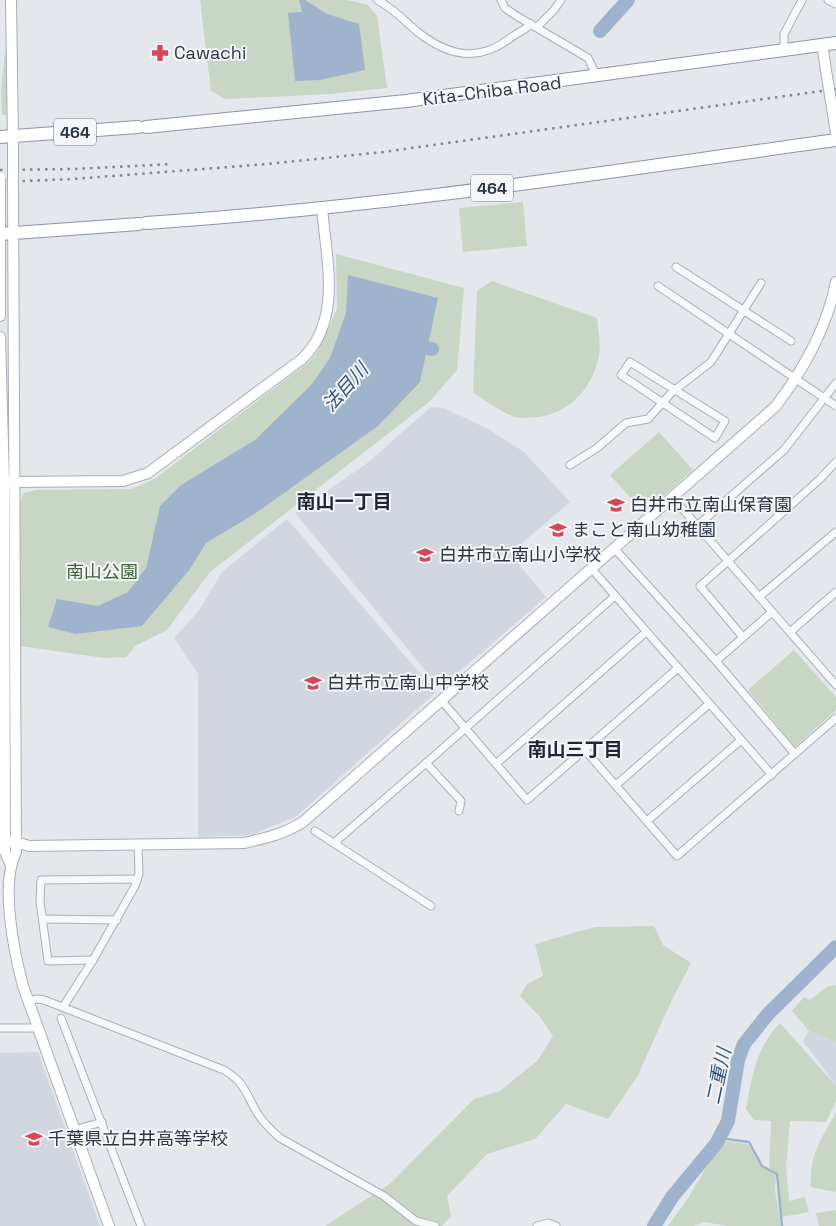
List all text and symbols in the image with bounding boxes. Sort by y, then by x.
place label: Cawachi [174,41,246,64]
pharmacy icon: Cawachi [150,43,170,63]
street label: Kita-Chiba Road [421,71,563,110]
road number: 464 [54,118,96,146]
road number: 464 [471,174,513,202]
water label: 法目川 [317,356,375,417]
district label: 南山一丁目 [296,489,392,514]
place label: 白井市立南山保育園 [630,493,792,516]
school or university icon: 白井市立南山保育園 [606,495,626,515]
place label: まこと南山幼稚園 [572,518,716,541]
school or university icon: まこと南山幼稚園 [548,520,568,540]
place label: 白井市立南山小学校 [439,543,601,566]
school or university icon: 白井市立南山小学校 [415,545,435,565]
park label: 南山公園 [66,560,138,583]
place label: 白井市立南山中学校 [327,671,489,694]
school or university icon: 白井市立南山中学校 [303,673,323,693]
district label: 南山三丁目 [527,737,623,762]
water label: 二重川 [700,1044,737,1107]
place label: 千葉県立白井高等学校 [48,1127,228,1150]
school or university icon: 千葉県立白井高等学校 [24,1129,44,1149]

